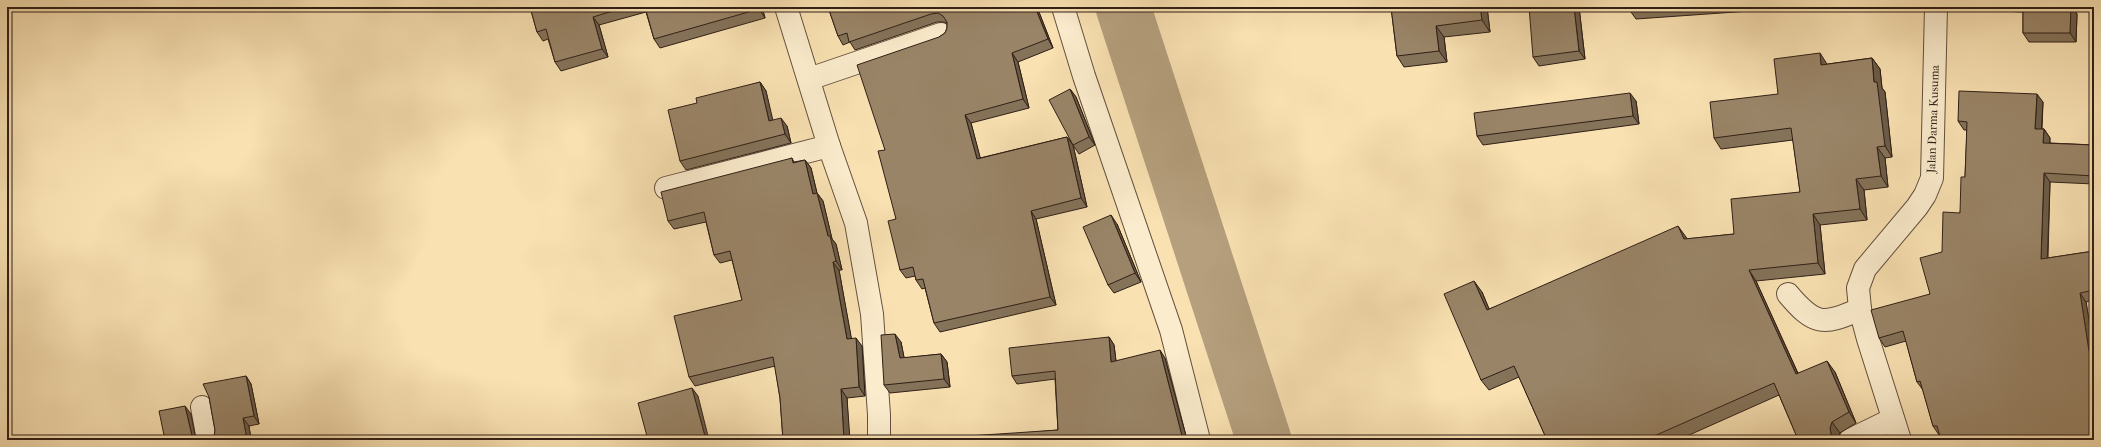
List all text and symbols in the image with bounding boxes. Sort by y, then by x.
street label: Jalan Darma Kusuma [1924,64,1942,174]

